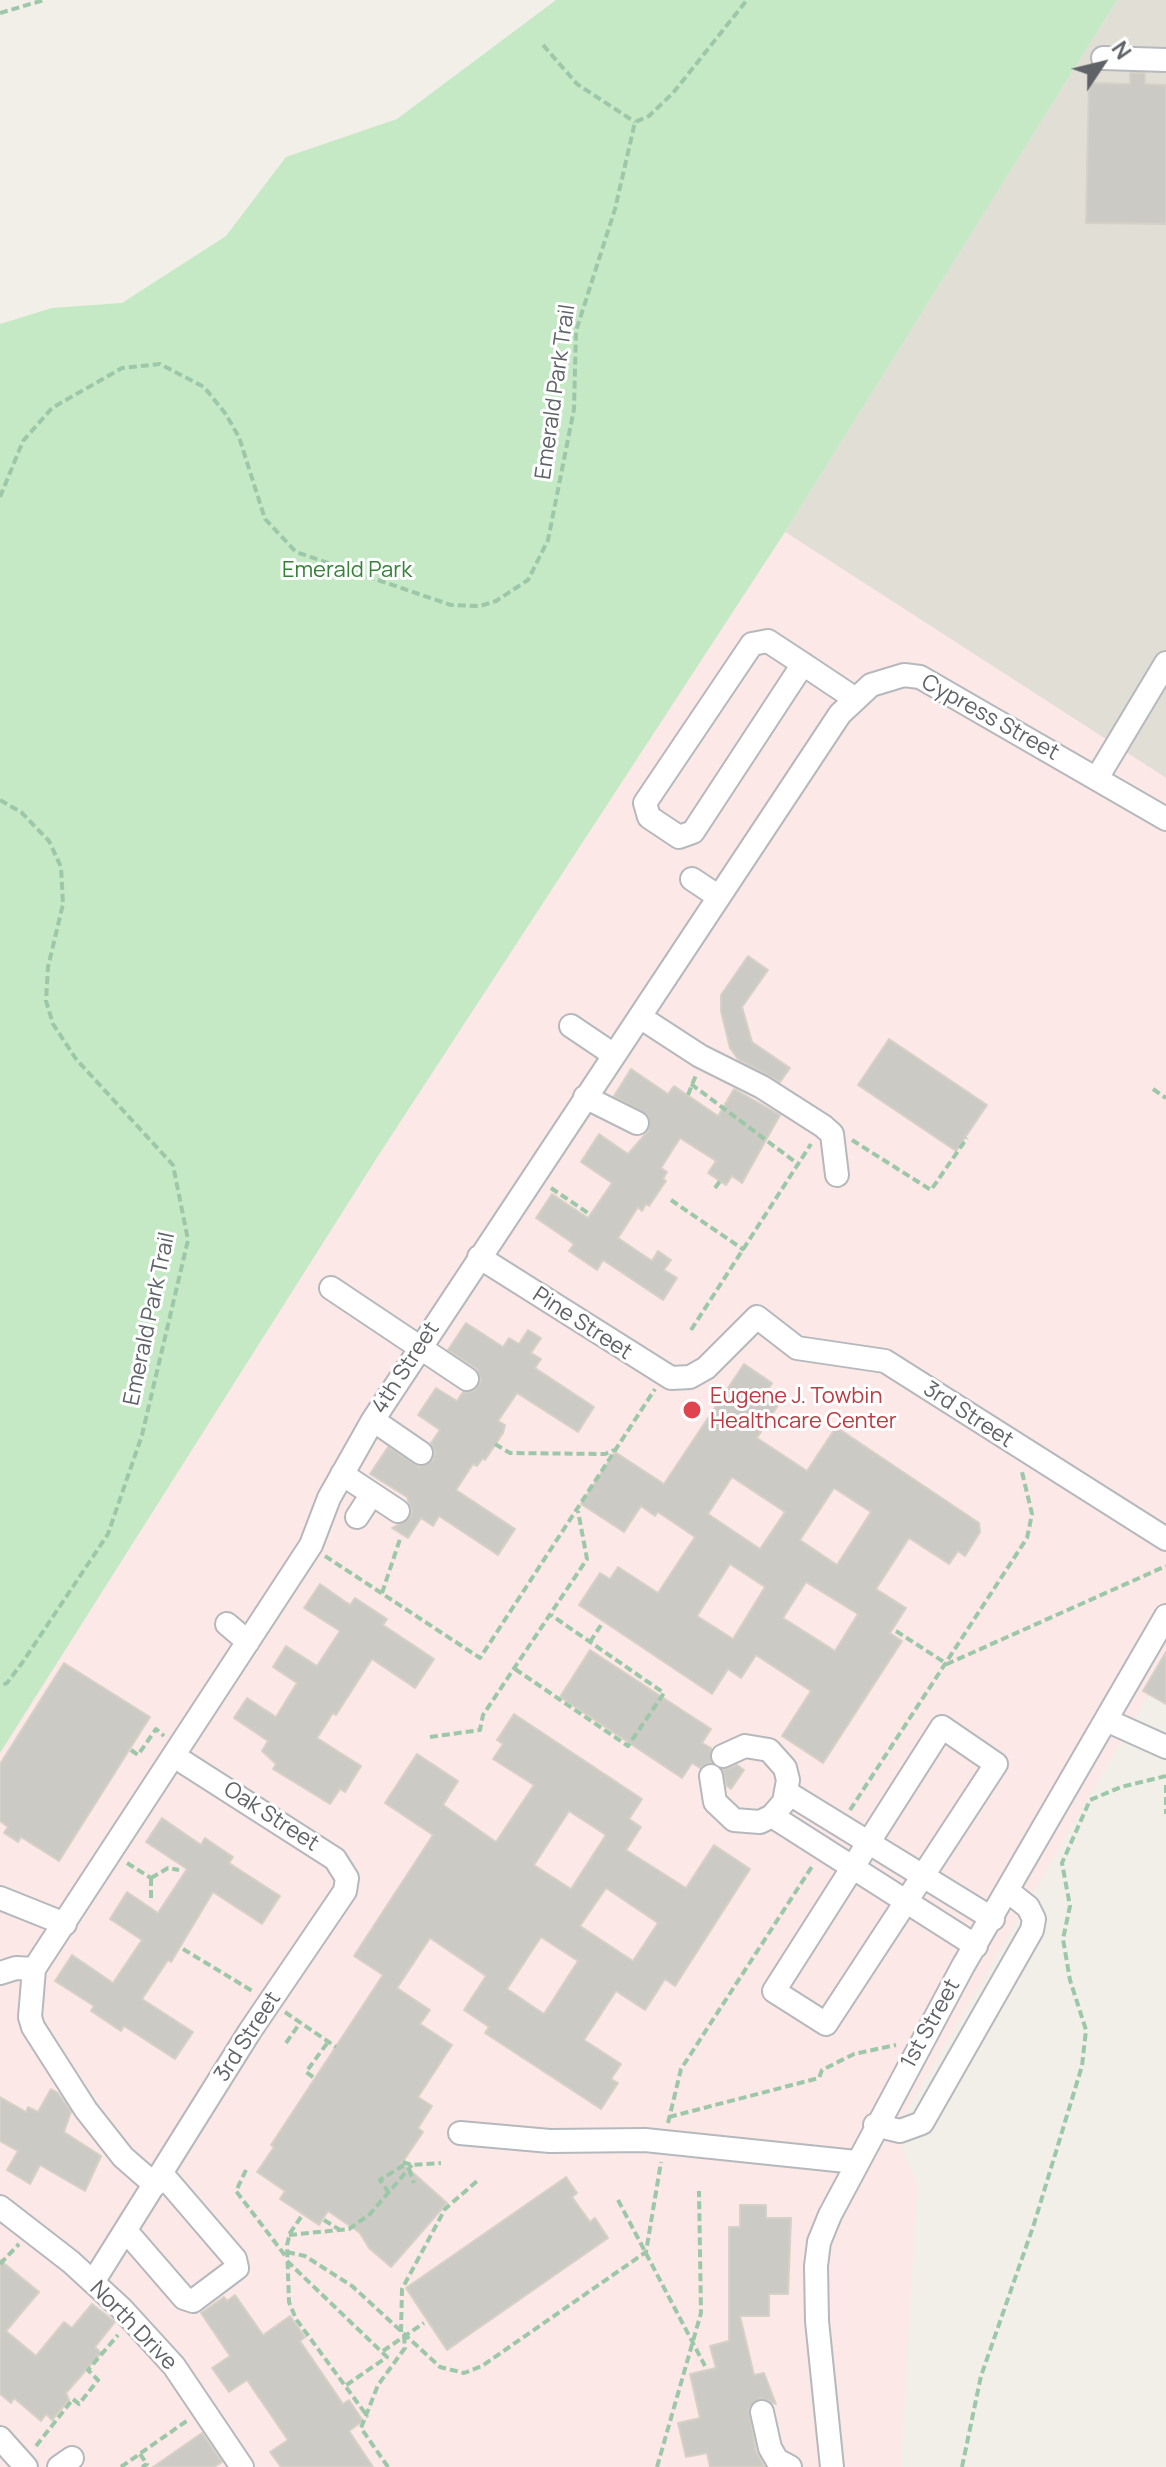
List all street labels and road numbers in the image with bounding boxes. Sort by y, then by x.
street label: Emerald Park Trail [531,303,581,481]
street label: Cypress Street [917,669,1063,767]
street label: Emerald Park Trail [119,1230,181,1408]
street label: Pine Street [527,1282,637,1366]
street label: 4th Street [367,1317,445,1419]
street label: 3rd Street [918,1376,1018,1454]
street label: Oak Street [218,1777,324,1857]
street label: 1st Street [896,1975,966,2073]
street label: 3rd Street [209,1987,287,2087]
street label: North Drive [84,2276,182,2376]

